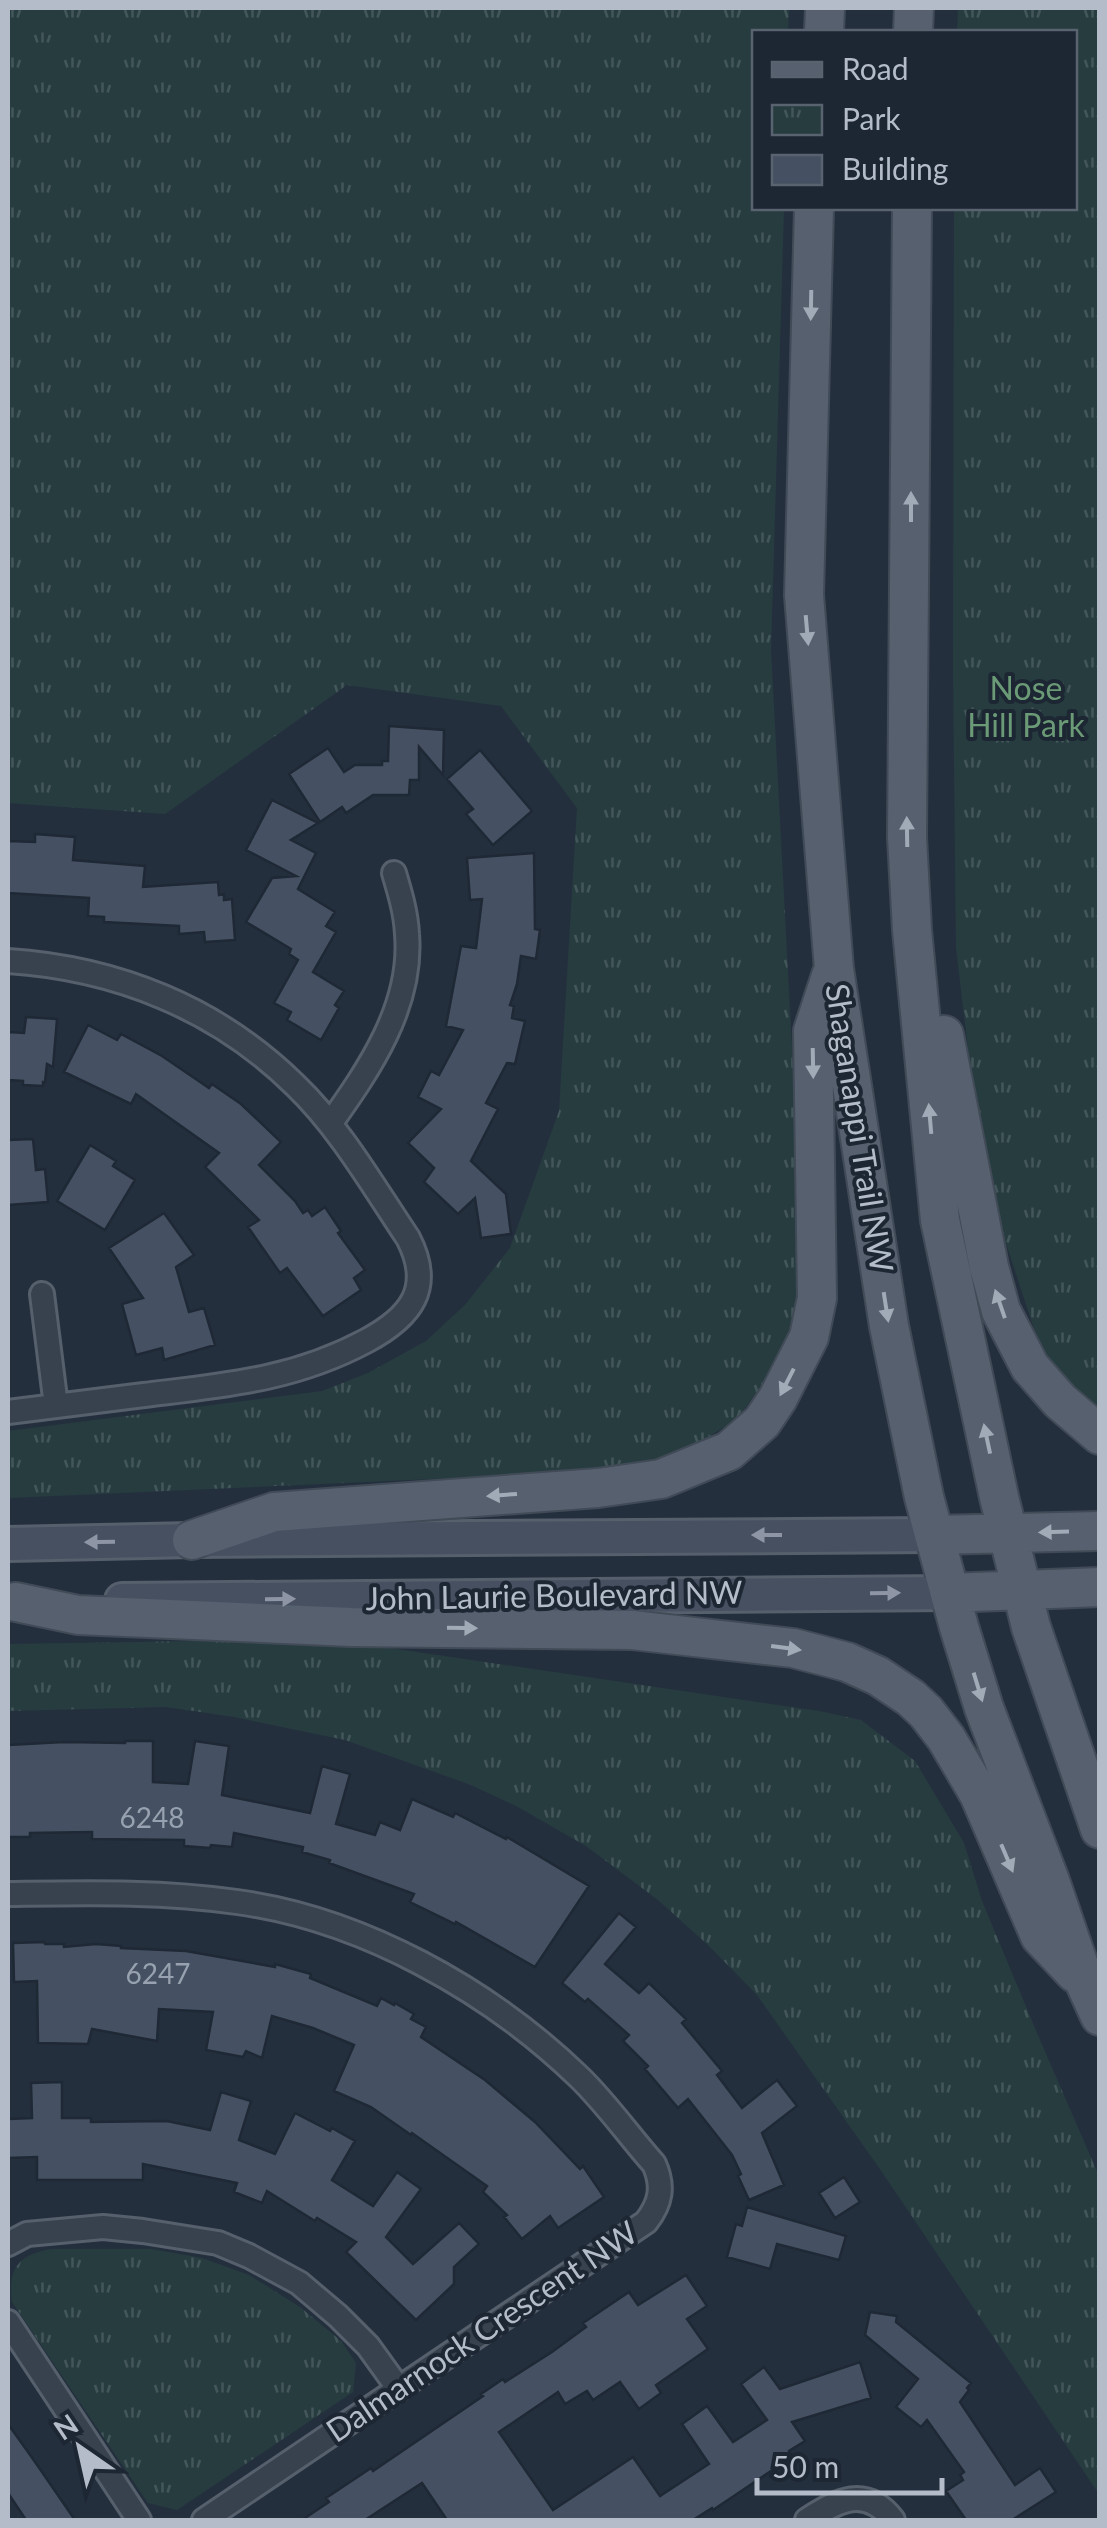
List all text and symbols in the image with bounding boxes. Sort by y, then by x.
legend [752,30,1077,210]
text: Road [842,50,909,86]
text: Park [842,100,901,136]
text: Building [842,150,948,186]
one-way arrow [803,289,819,321]
one-way arrow [903,491,919,523]
one-way arrow [799,614,815,646]
park label: Nose Hill Park [967,668,1086,744]
one-way arrow [899,816,915,848]
street label: Shaganappi Trail NW [818,981,903,1275]
one-way arrow [806,1047,822,1079]
one-way arrow [922,1103,938,1135]
one-way arrow [992,1288,1007,1318]
one-way arrow [879,1292,895,1323]
one-way arrow [779,1367,796,1396]
one-way arrow [979,1423,994,1454]
one-way arrow [486,1488,517,1504]
one-way arrow [1037,1524,1069,1540]
one-way arrow [750,1527,782,1543]
one-way arrow [83,1534,115,1550]
street label: John Laurie Boulevard NW [365,1572,743,1617]
one-way arrow [869,1585,901,1601]
one-way arrow [264,1591,296,1607]
one-way arrow [447,1620,479,1636]
one-way arrow [771,1640,802,1656]
one-way arrow [971,1672,986,1702]
house number: 6248 [120,1800,184,1834]
one-way arrow [999,1843,1015,1873]
house number: 6247 [126,1956,190,1990]
street label: Dalmarnock Crescent NW [318,2212,644,2449]
north arrow [30,2398,130,2498]
text: N [47,2406,84,2447]
scale bar [757,2433,942,2495]
text: 50 m [772,2448,839,2484]

